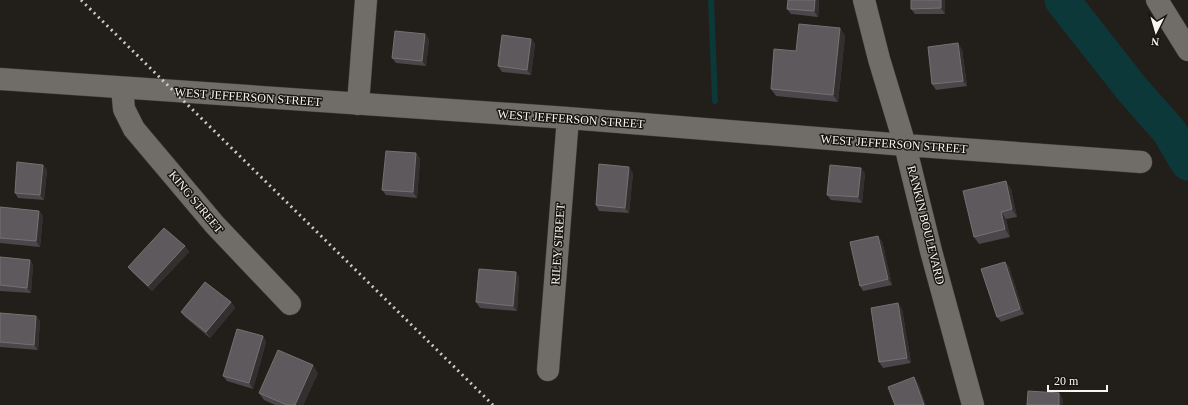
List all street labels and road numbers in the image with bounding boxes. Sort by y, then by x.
street label: WEST JEFFERSON STREET [174,85,323,109]
street label: WEST JEFFERSON STREET [497,107,646,131]
street label: WEST JEFFERSON STREET [820,132,969,156]
street label: RANKIN BOULEVARD [904,164,948,286]
street label: KING STREET [166,168,227,236]
street label: RILEY STREET [548,202,568,285]

